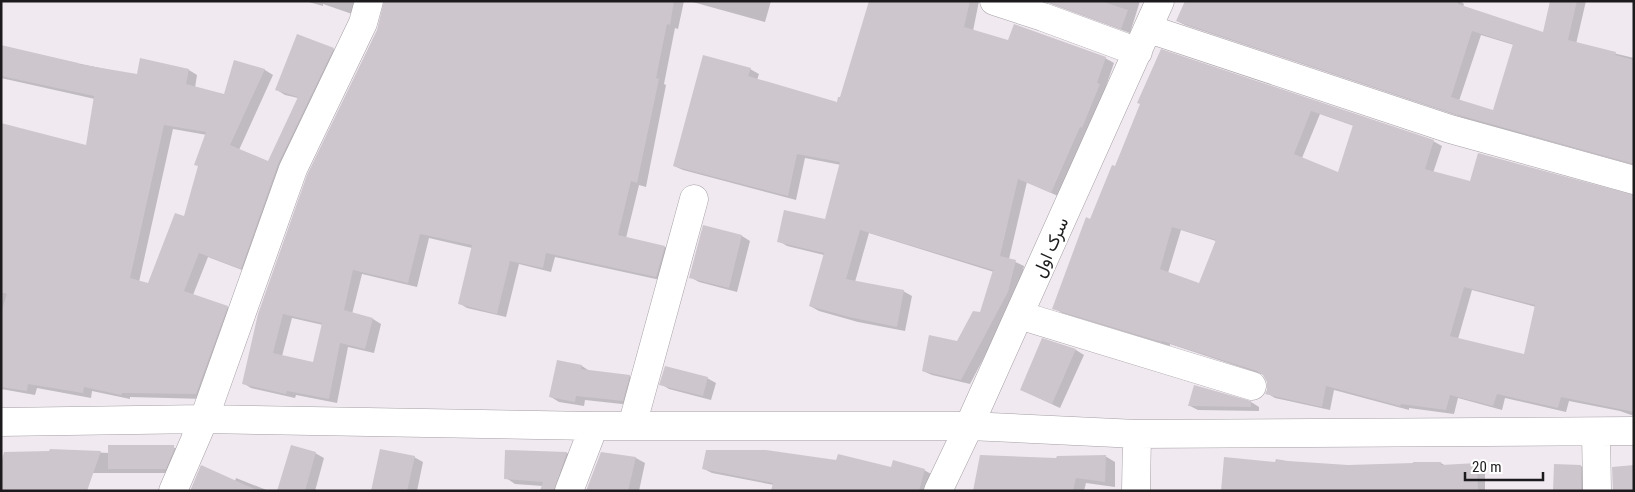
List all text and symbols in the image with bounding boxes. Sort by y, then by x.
street label: سرک اول [1028,214,1073,280]
scale bar [1465,450,1542,482]
text: 20 m [1472,458,1502,476]

